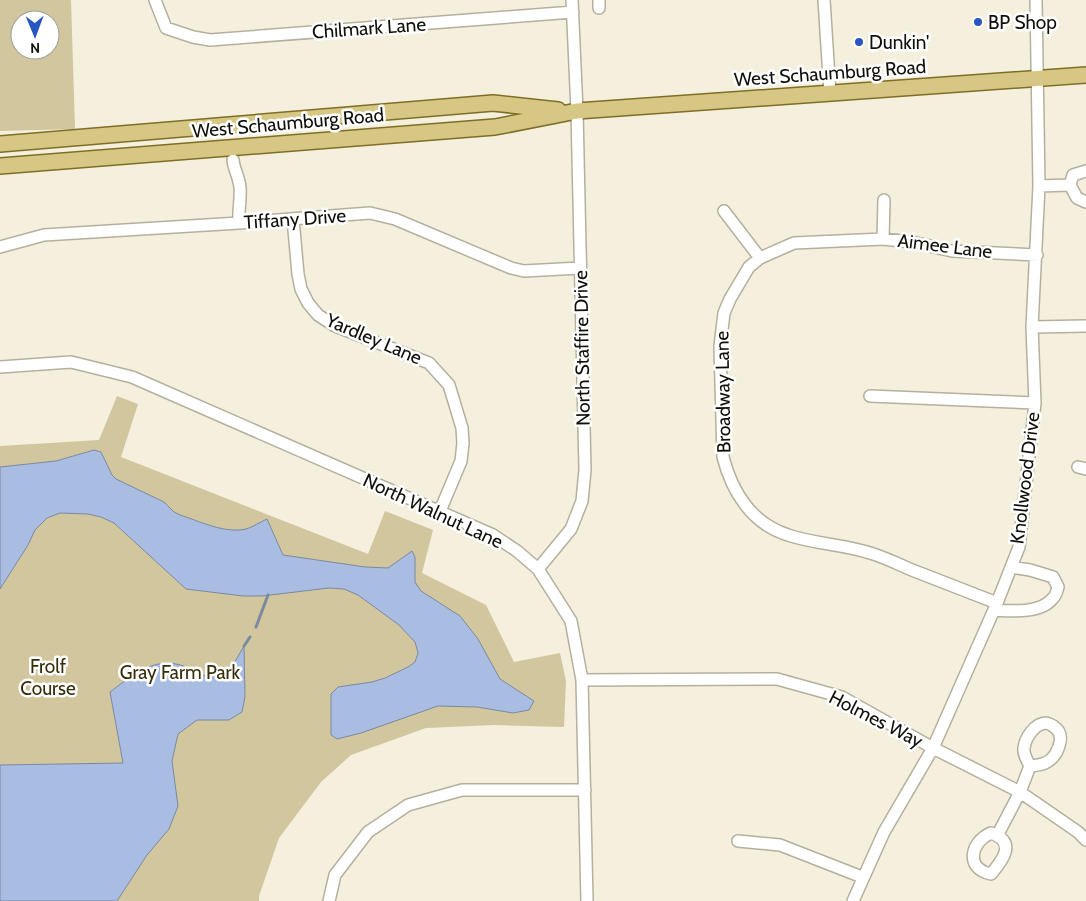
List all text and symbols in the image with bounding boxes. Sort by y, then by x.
north arrow [10,10,60,60]
place label: BP Shop [988,11,1057,34]
street label: Chilmark Lane [311,13,427,43]
marker: BP Shop [972,16,984,28]
place label: Dunkin' [869,31,929,54]
marker: Dunkin' [853,36,865,48]
text: N [30,39,40,57]
street label: West Schaumburg Road [733,55,927,91]
street label: West Schaumburg Road [191,103,385,143]
street label: Tiffany Drive [243,204,347,234]
street label: Aimee Lane [896,229,994,263]
street label: North Staffire Drive [569,270,595,426]
street label: Yardley Lane [322,308,426,370]
street label: Broadway Lane [710,330,736,453]
street label: Knollwood Drive [1005,410,1045,545]
street label: North Walnut Lane [359,469,507,554]
park label: Frolf Course [20,655,76,700]
park label: Gray Farm Park [120,661,241,684]
street label: Holmes Way [825,686,927,753]

